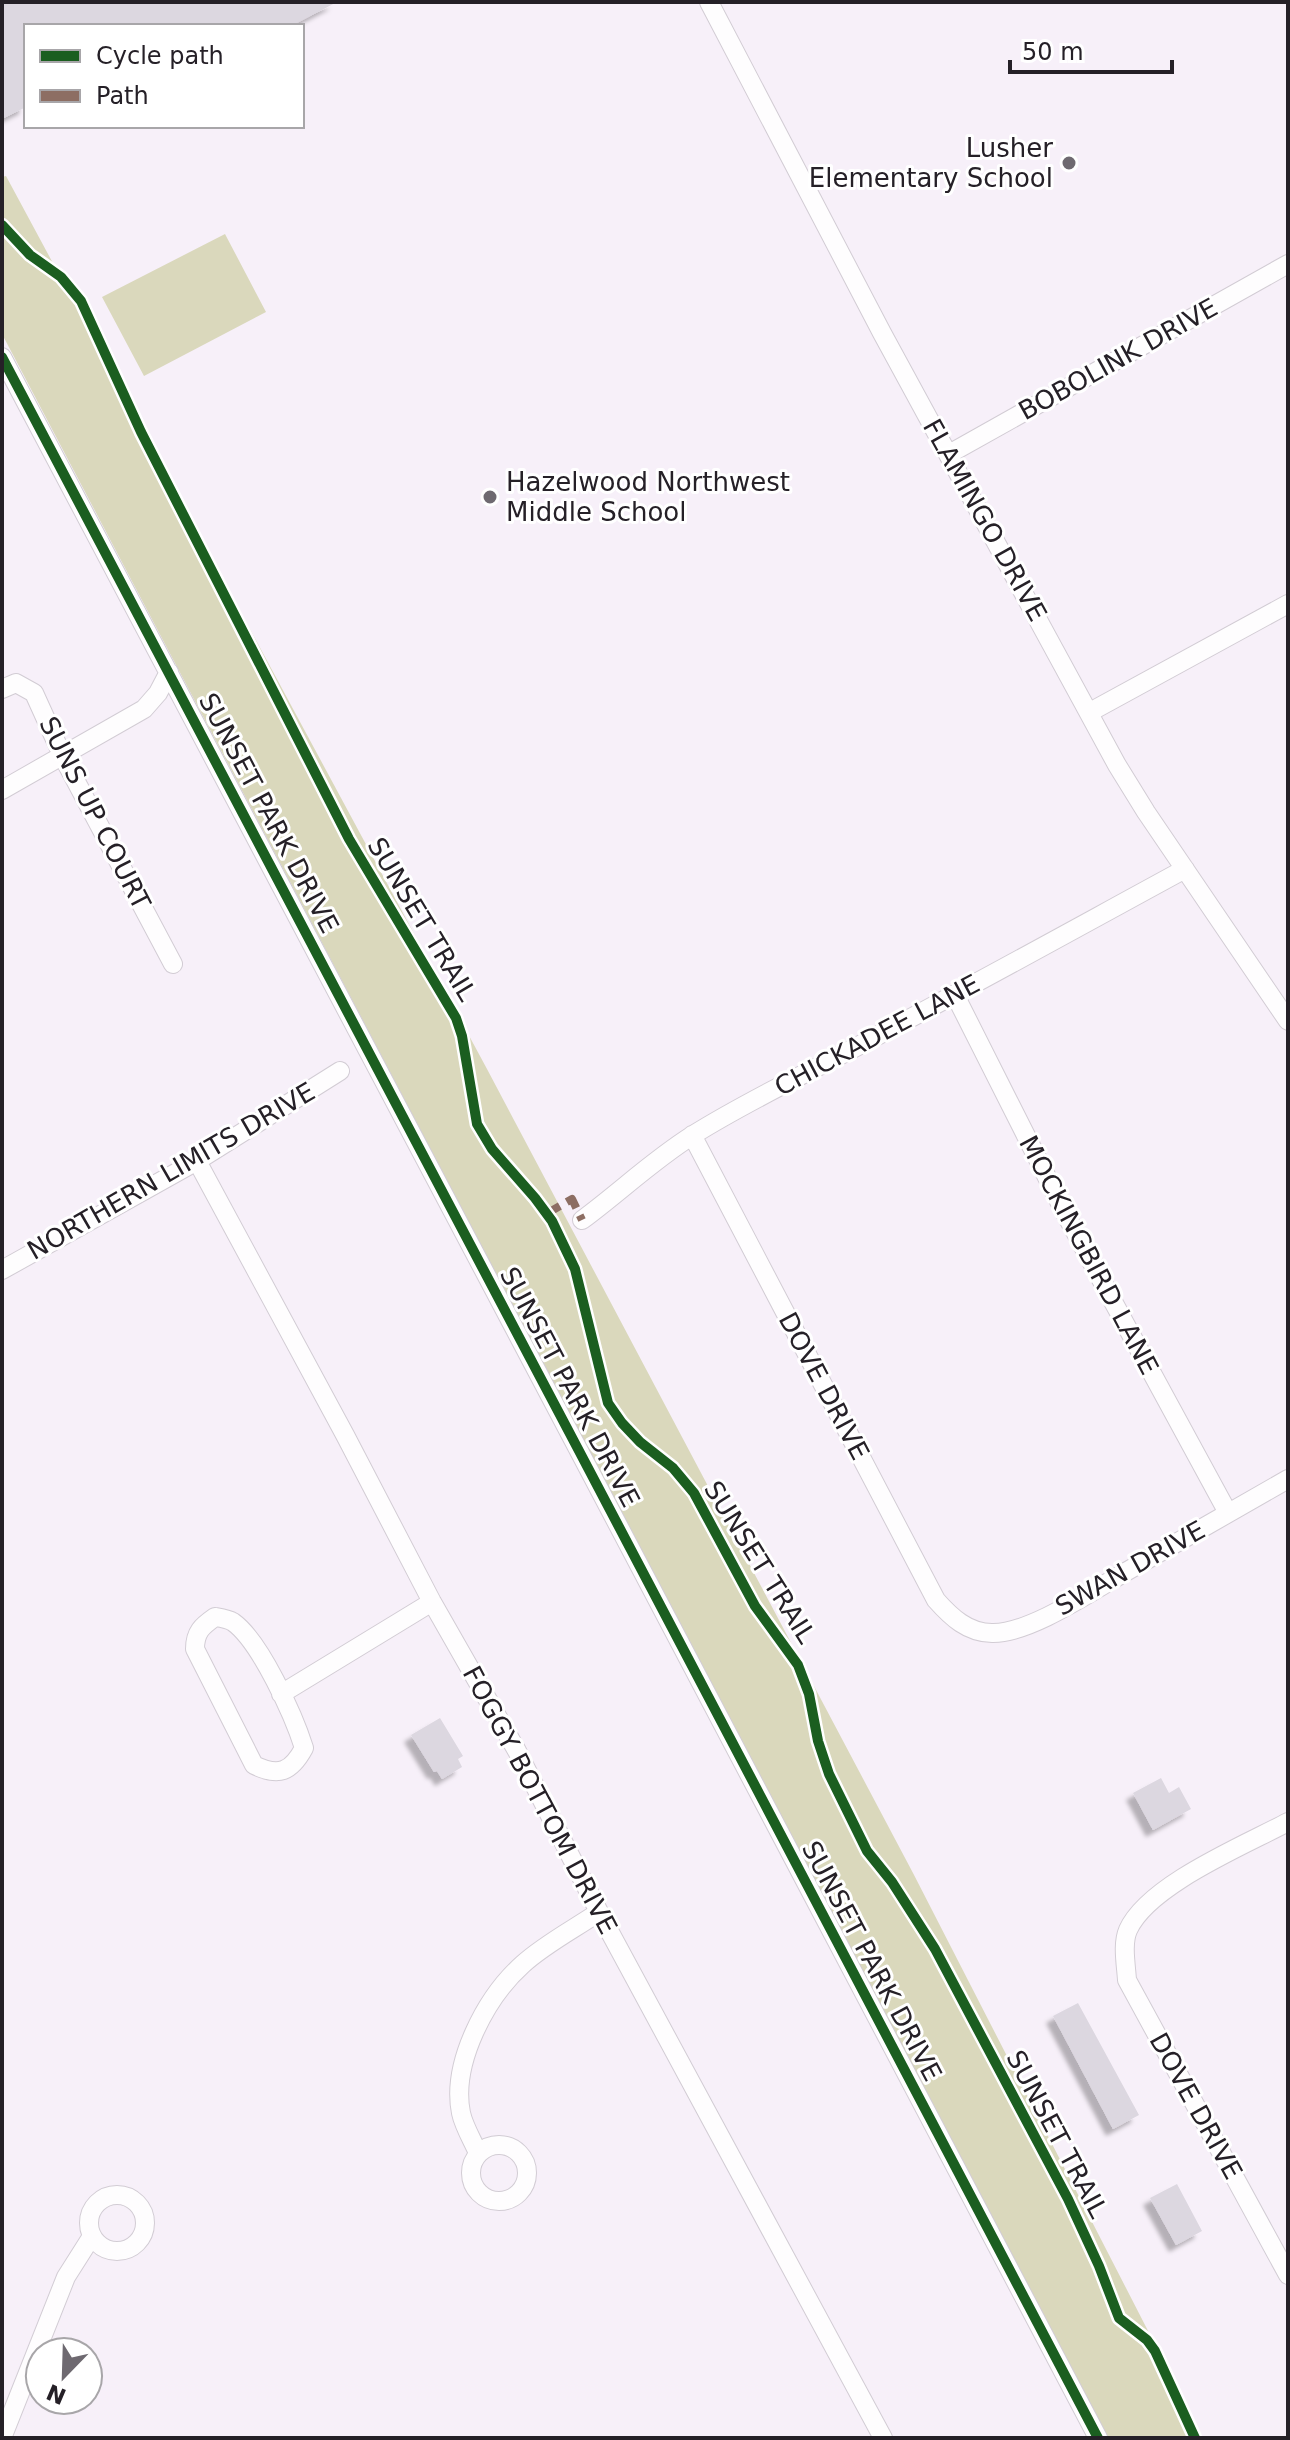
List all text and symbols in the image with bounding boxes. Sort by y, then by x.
legend [24,24,304,128]
scale bar [1010,24,1172,74]
text: 50 m [1022,38,1084,66]
text: Cycle path [96,42,224,70]
text: Path [96,82,149,110]
place label: Lusher Elementary School [809,133,1053,193]
marker: Lusher Elementary School [1060,154,1078,172]
street label: BOBOLINK DRIVE [1013,292,1223,426]
street label: FLAMINGO DRIVE [917,414,1053,626]
place label: Hazelwood Northwest Middle School [506,467,790,527]
marker: Hazelwood Northwest Middle School [481,488,499,506]
street label: SUNSET PARK DRIVE [193,688,345,938]
street label: SUNS UP COURT [33,712,157,915]
street label: SUNSET TRAIL [362,832,483,1006]
street label: CHICKADEE LANE [769,968,985,1102]
street label: NORTHERN LIMITS DRIVE [22,1076,320,1266]
street label: MOCKINGBIRD LANE [1013,1131,1165,1379]
street label: SUNSET PARK DRIVE [494,1262,646,1512]
street label: DOVE DRIVE [773,1307,875,1465]
street label: SUNSET TRAIL [698,1476,822,1649]
street label: SWAN DRIVE [1050,1515,1210,1621]
street label: FOGGY BOTTOM DRIVE [457,1661,623,1939]
street label: SUNSET PARK DRIVE [796,1836,948,2086]
street label: DOVE DRIVE [1143,2028,1249,2184]
street label: SUNSET TRAIL [1000,2045,1114,2223]
north arrow [24,2336,104,2416]
text: N [43,2379,70,2409]

